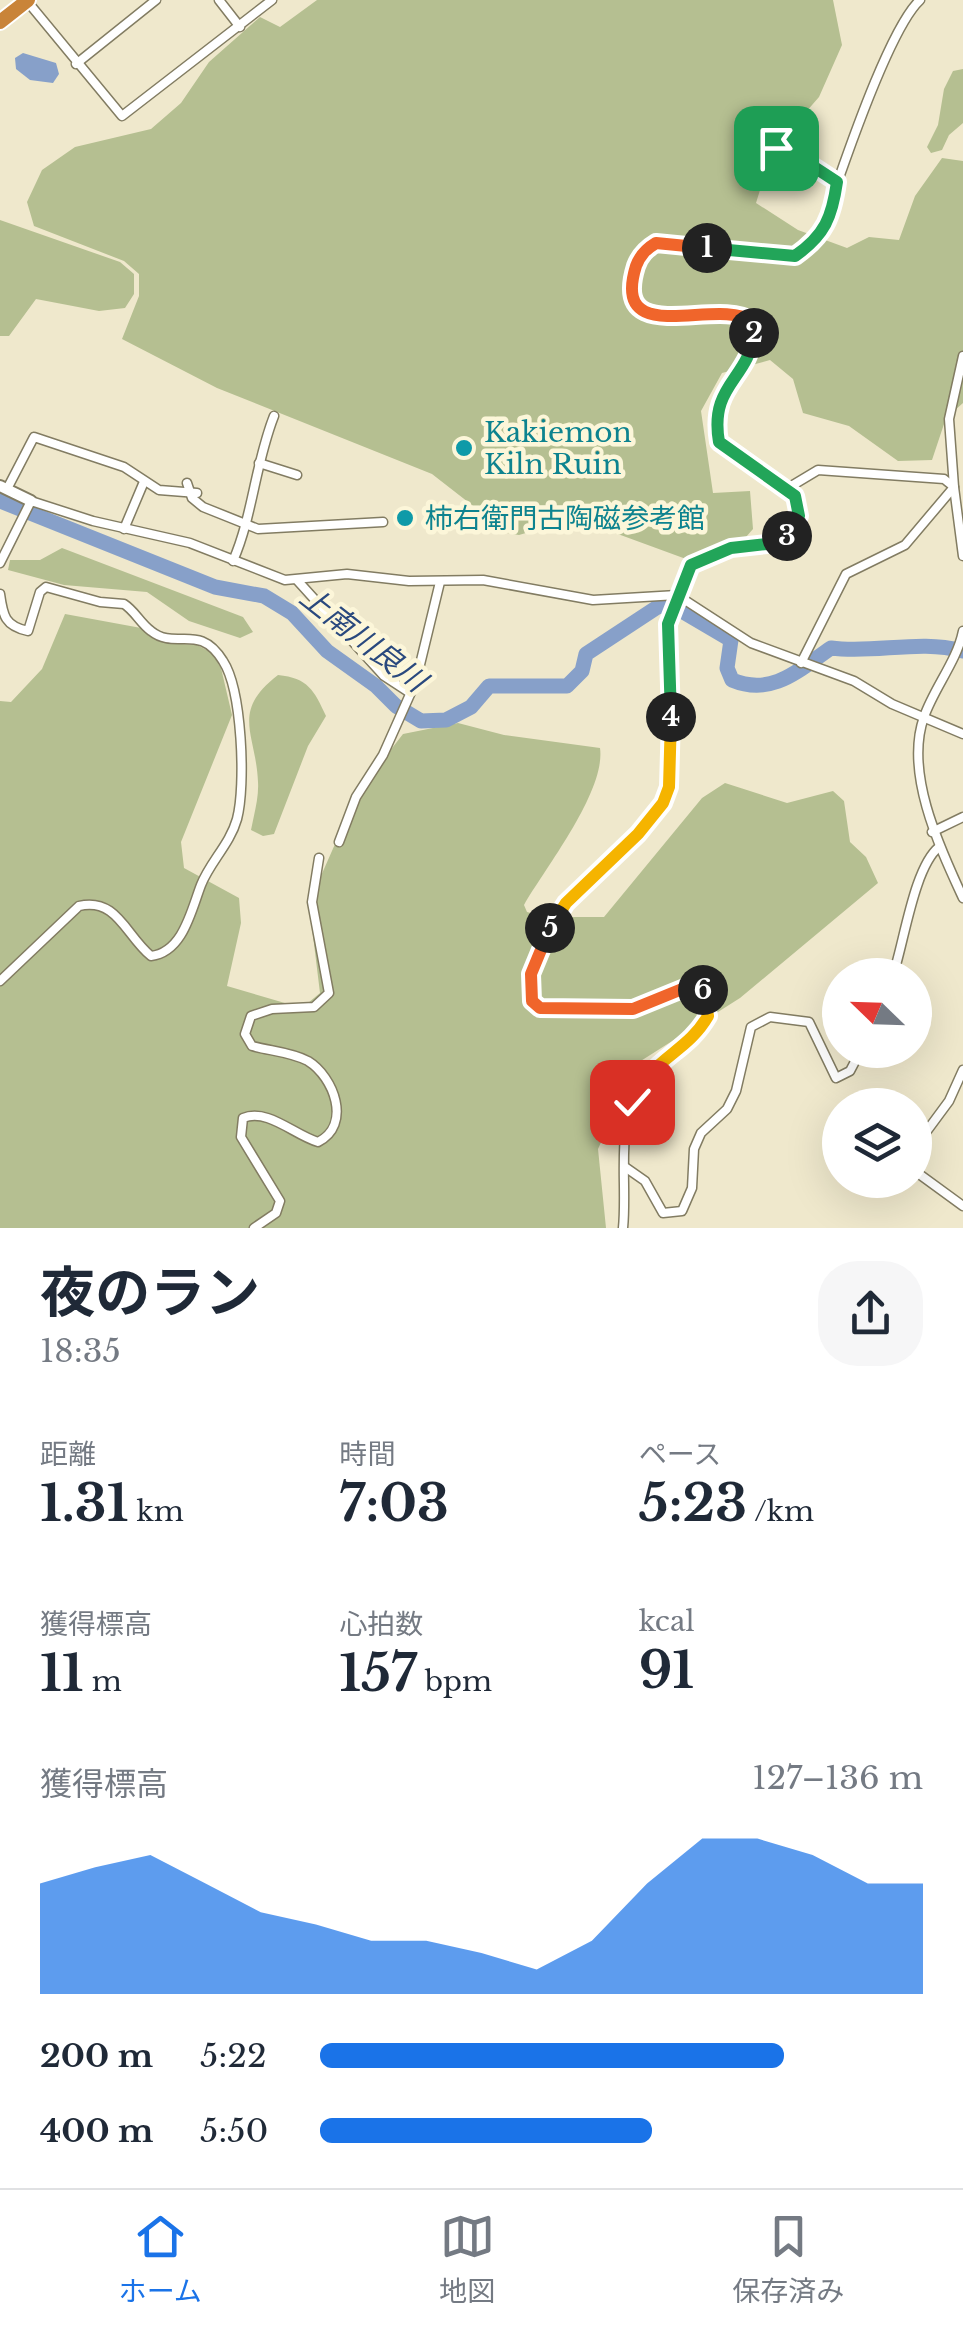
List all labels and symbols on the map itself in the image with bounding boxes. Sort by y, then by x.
pin [734,106,819,191]
pin: 1 [682,223,732,273]
pin: 2 [729,308,779,358]
place label: Kakiemon Kiln Ruin [484,415,632,482]
marker: Kakiemon Kiln Ruin [453,437,475,459]
place label: 柿右衛門古陶磁参考館 [425,501,705,536]
marker: 柿右衛門古陶磁参考館 [394,507,416,529]
pin: 3 [762,511,812,561]
water label: 上南川良川 [293,578,436,701]
pin: 4 [646,692,696,742]
pin: 5 [525,903,575,953]
north arrow [822,958,932,1068]
pin: 6 [678,965,728,1015]
pin [590,1060,675,1145]

